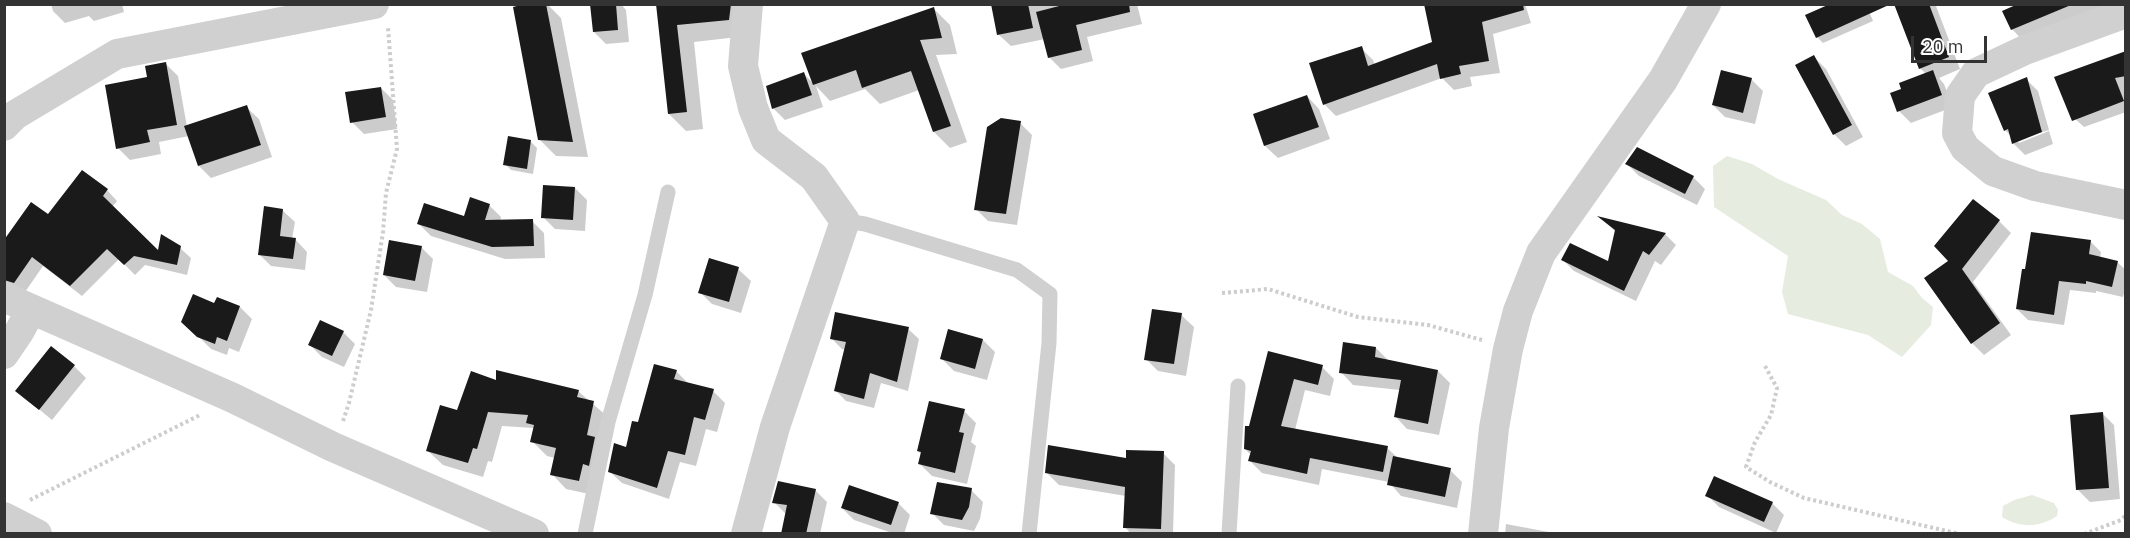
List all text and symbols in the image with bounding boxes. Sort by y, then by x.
scale bar [1914,24,1990,62]
text: 20 m [1922,35,1964,58]

